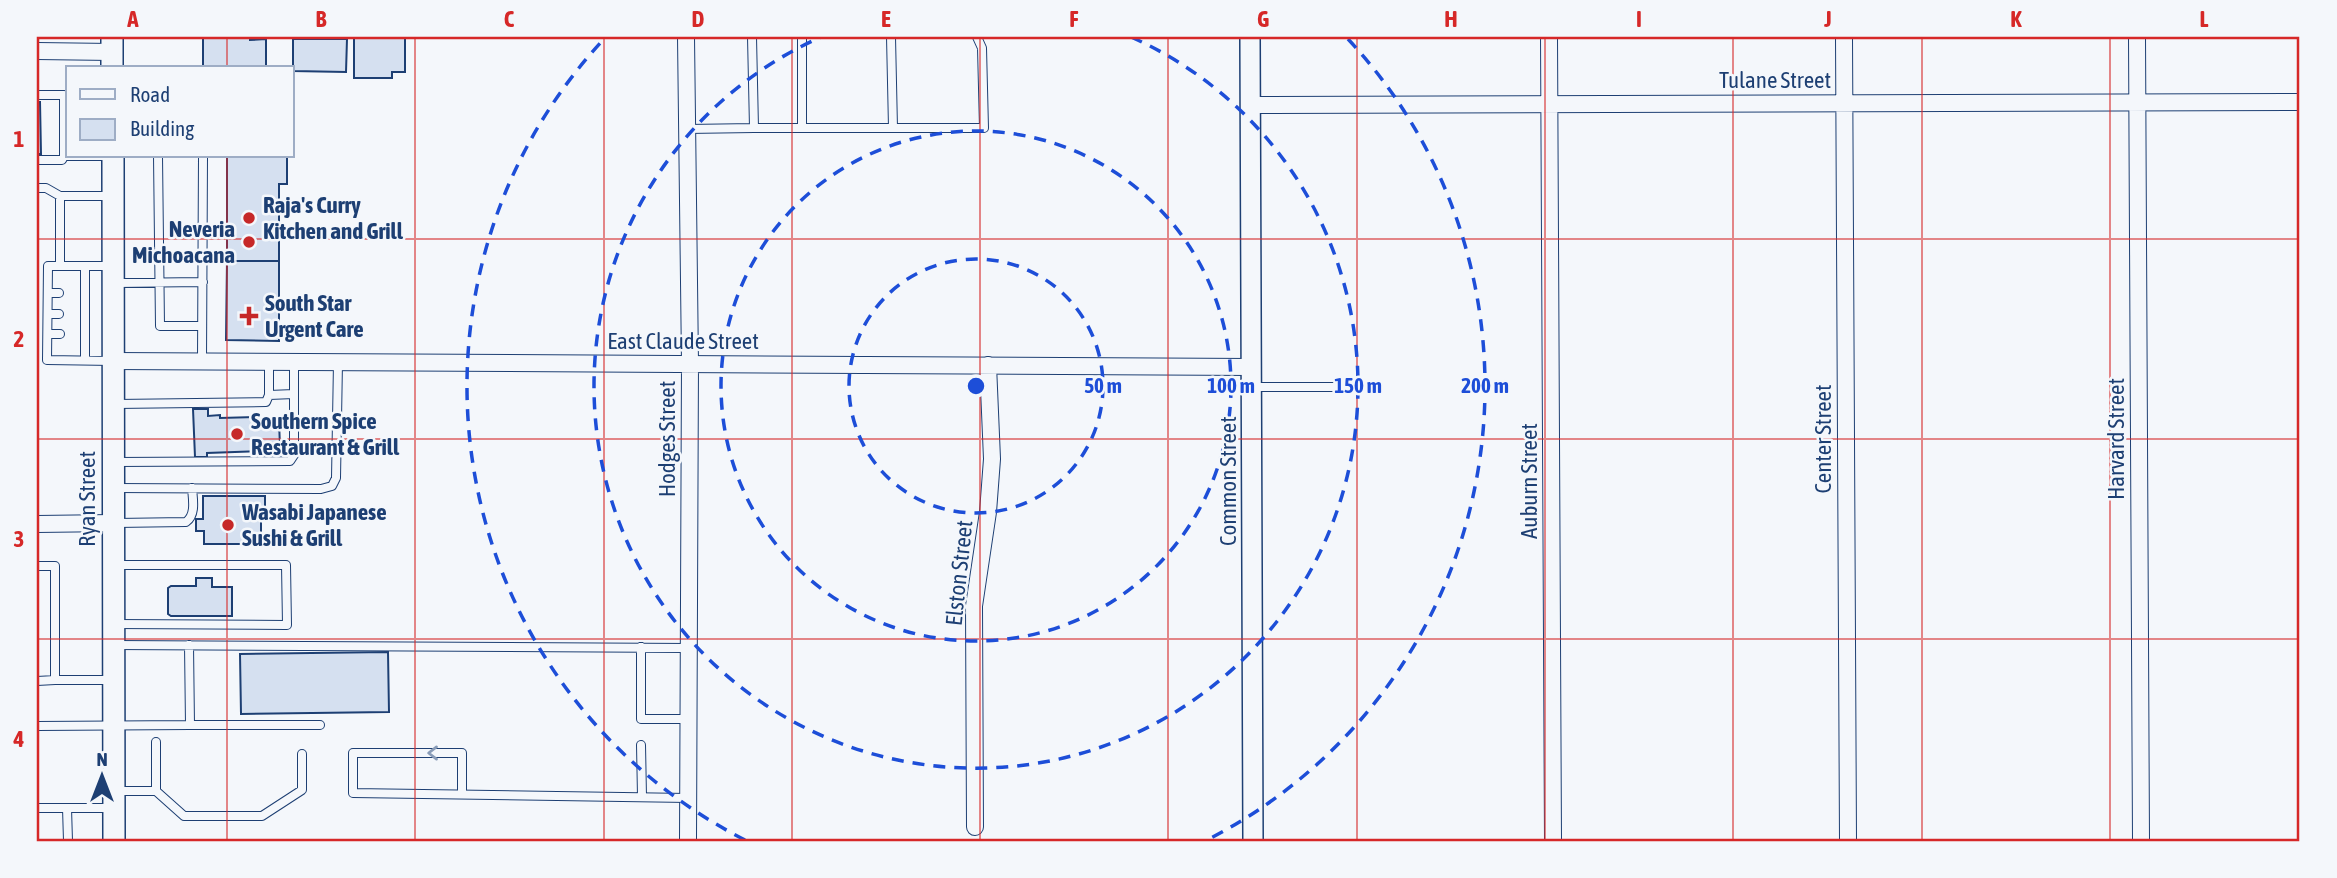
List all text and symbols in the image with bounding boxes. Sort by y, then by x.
text: A [126,6,139,32]
text: B [316,6,327,32]
text: C [504,6,515,32]
text: D [692,6,705,32]
text: E [881,6,891,32]
text: F [1069,6,1079,32]
text: G [1257,6,1269,32]
text: H [1444,6,1458,32]
text: I [1636,6,1642,32]
text: J [1823,6,1832,32]
text: K [2010,6,2022,32]
text: L [2200,6,2209,32]
legend [66,66,294,158]
street label: Tulane Street [1719,67,1831,93]
text: Road [130,82,170,106]
text: Building [130,116,194,140]
text: 1 [14,126,25,152]
place label: Raja's Curry Kitchen and Grill [263,192,404,244]
marker: Raja's Curry Kitchen and Grill [241,210,257,226]
place label: Neveria Michoacana [132,216,235,268]
marker: Neveria Michoacana [241,234,257,250]
place label: South Star Urgent Care [265,290,364,342]
marker: South Star Urgent Care [239,306,259,326]
text: 2 [14,326,24,352]
street label: East Claude Street [607,328,759,354]
text: 50 m [1084,373,1122,397]
text: 100 m [1207,373,1255,397]
text: 150 m [1334,373,1382,397]
text: 200 m [1461,373,1509,397]
centre of rings [964,374,988,398]
street label: Harvard Street [2103,378,2129,500]
street label: Hodges Street [654,381,680,497]
street label: Center Street [1810,384,1836,494]
place label: Southern Spice Restaurant & Grill [251,408,400,460]
street label: Common Street [1215,416,1241,546]
street label: Auburn Street [1516,423,1542,539]
marker: Southern Spice Restaurant & Grill [229,426,245,442]
street label: Ryan Street [74,451,100,547]
place label: Wasabi Japanese Sushi & Grill [241,499,387,551]
marker: Wasabi Japanese Sushi & Grill [220,517,236,533]
street label: Elston Street [941,519,977,627]
text: 3 [14,526,24,552]
text: 4 [13,726,25,752]
north arrow [66,742,136,812]
one-way arrow [428,745,438,761]
text: N [96,748,108,770]

